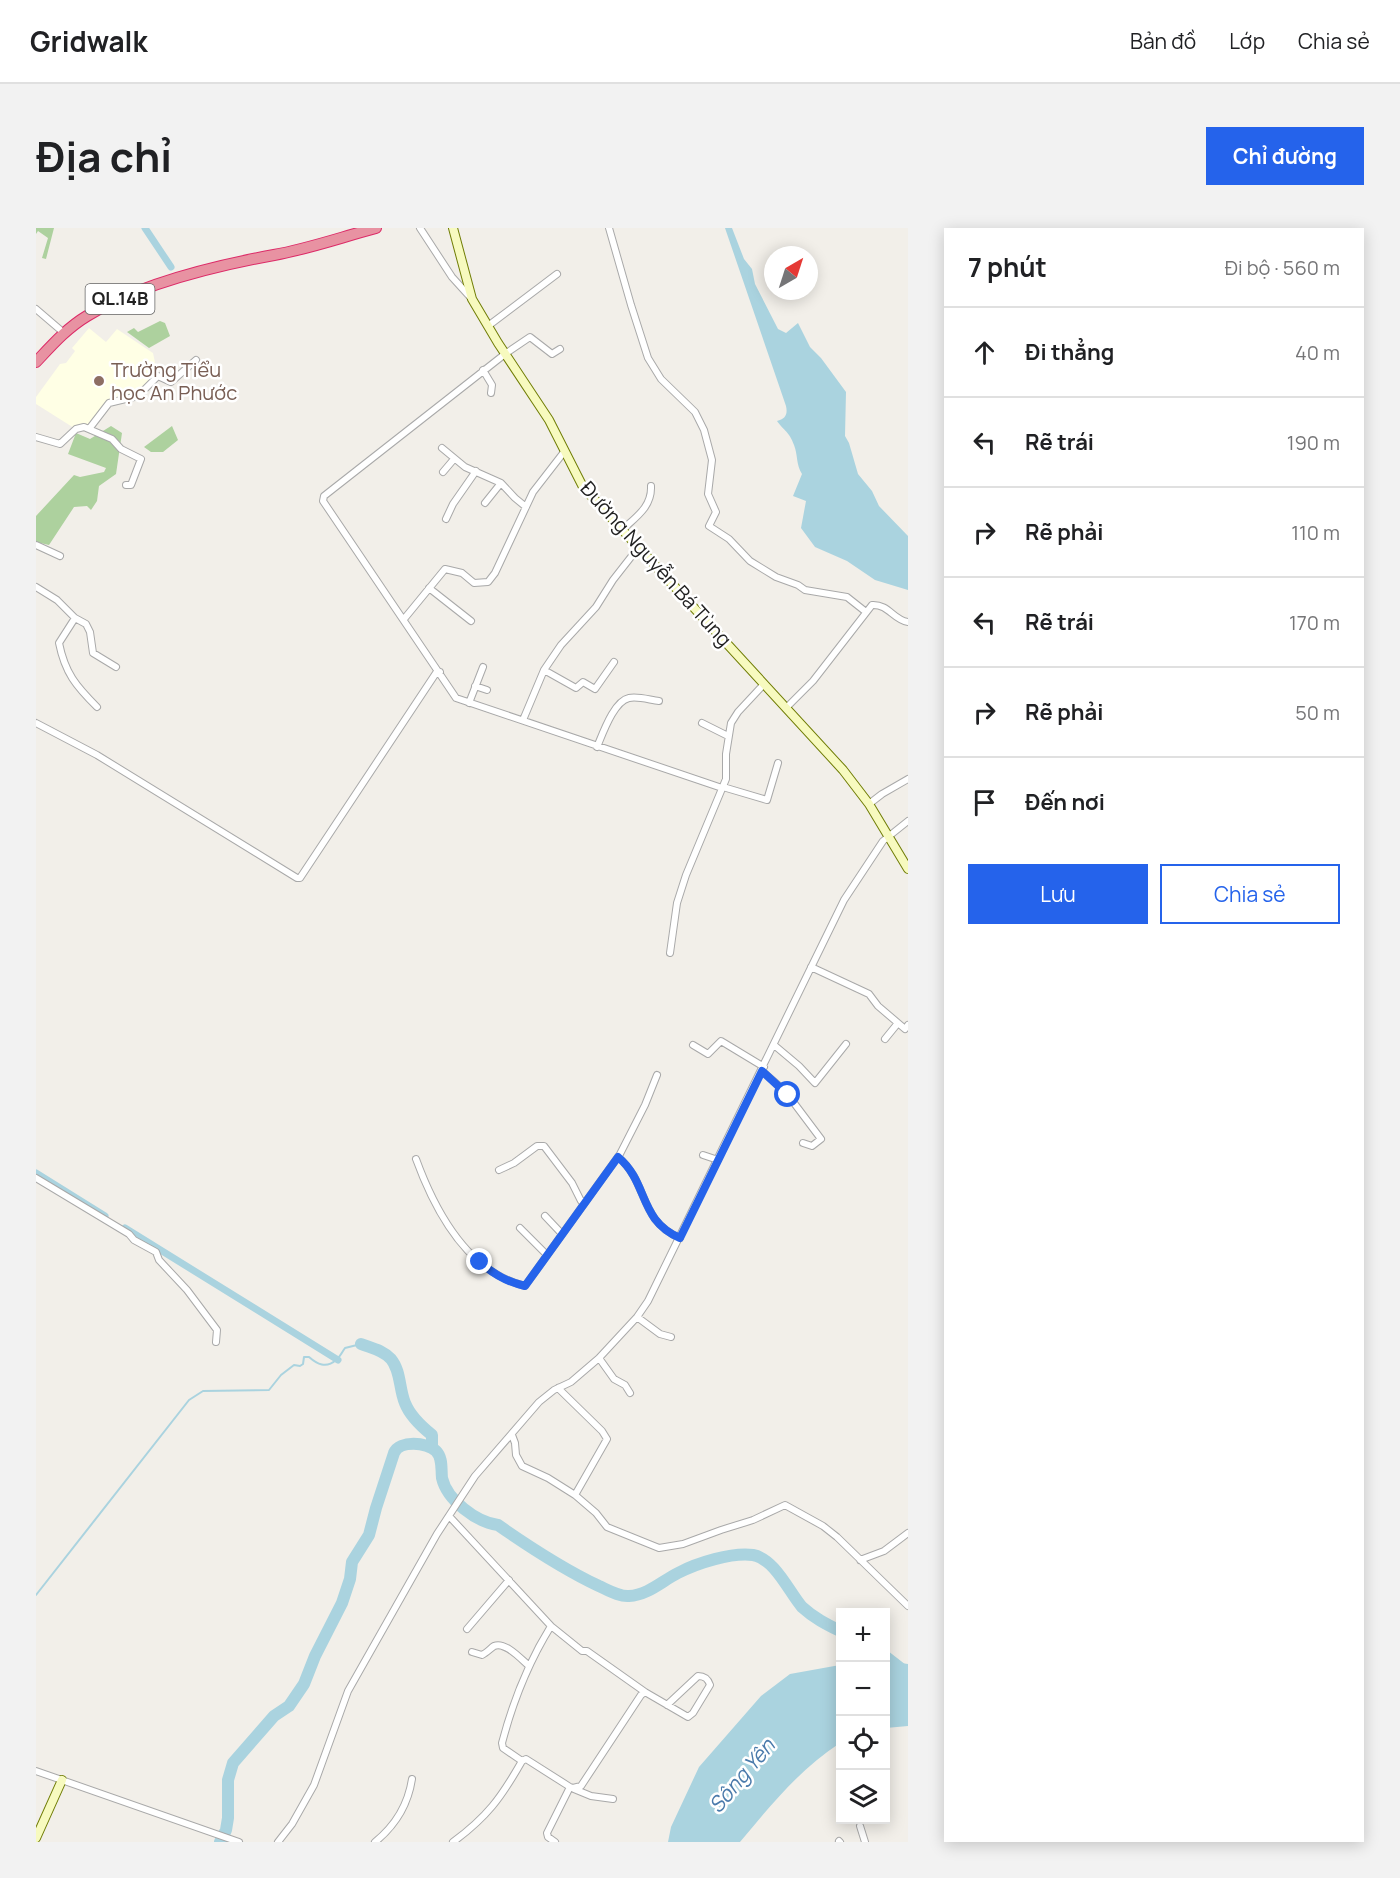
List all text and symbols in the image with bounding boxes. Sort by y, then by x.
text: Gridwalk [30,22,147,60]
text: Bản đồ [1130,27,1196,55]
text: Lớp [1229,27,1265,55]
text: Chia sẻ [1298,27,1370,55]
text: Địa chỉ [36,127,172,185]
button: Chỉ đường [1206,127,1364,185]
north arrow [764,246,818,300]
text: 7 phút [968,249,1047,285]
text: Đi bộ · 560 m [1225,254,1340,281]
road number: QL.14B [86,284,154,314]
icon: ahead [968,336,1001,369]
text: Đi thẳng [1025,337,1114,367]
text: 40 m [1295,339,1340,366]
place label: Trường Tiểu học An Phước [111,356,237,406]
marker: Trường Tiểu học An Phước [92,374,106,388]
icon: left [968,426,1001,459]
text: Rẽ trái [1025,427,1094,457]
text: 190 m [1287,429,1340,456]
street label: Đường Nguyễn Bá Tùng [575,475,738,652]
icon: right [968,516,1001,549]
text: Rẽ phải [1025,517,1103,547]
text: 110 m [1291,519,1340,546]
icon: left [968,606,1001,639]
text: Rẽ trái [1025,607,1094,637]
text: 170 m [1289,609,1340,636]
icon: right [968,696,1001,729]
text: Rẽ phải [1025,697,1103,727]
text: 50 m [1295,699,1340,726]
icon: arrive [968,786,1001,819]
text: Đến nơi [1025,787,1105,817]
button: Lưu [968,864,1148,924]
button: Chia sẻ [1160,864,1340,924]
route start [774,1081,800,1107]
route end [466,1248,492,1274]
map controls [836,1608,890,1824]
button: + [836,1608,890,1662]
button: − [836,1662,890,1716]
button: locate [836,1716,890,1770]
water label: Sông Yên [702,1731,782,1818]
button: layers [836,1770,890,1824]

